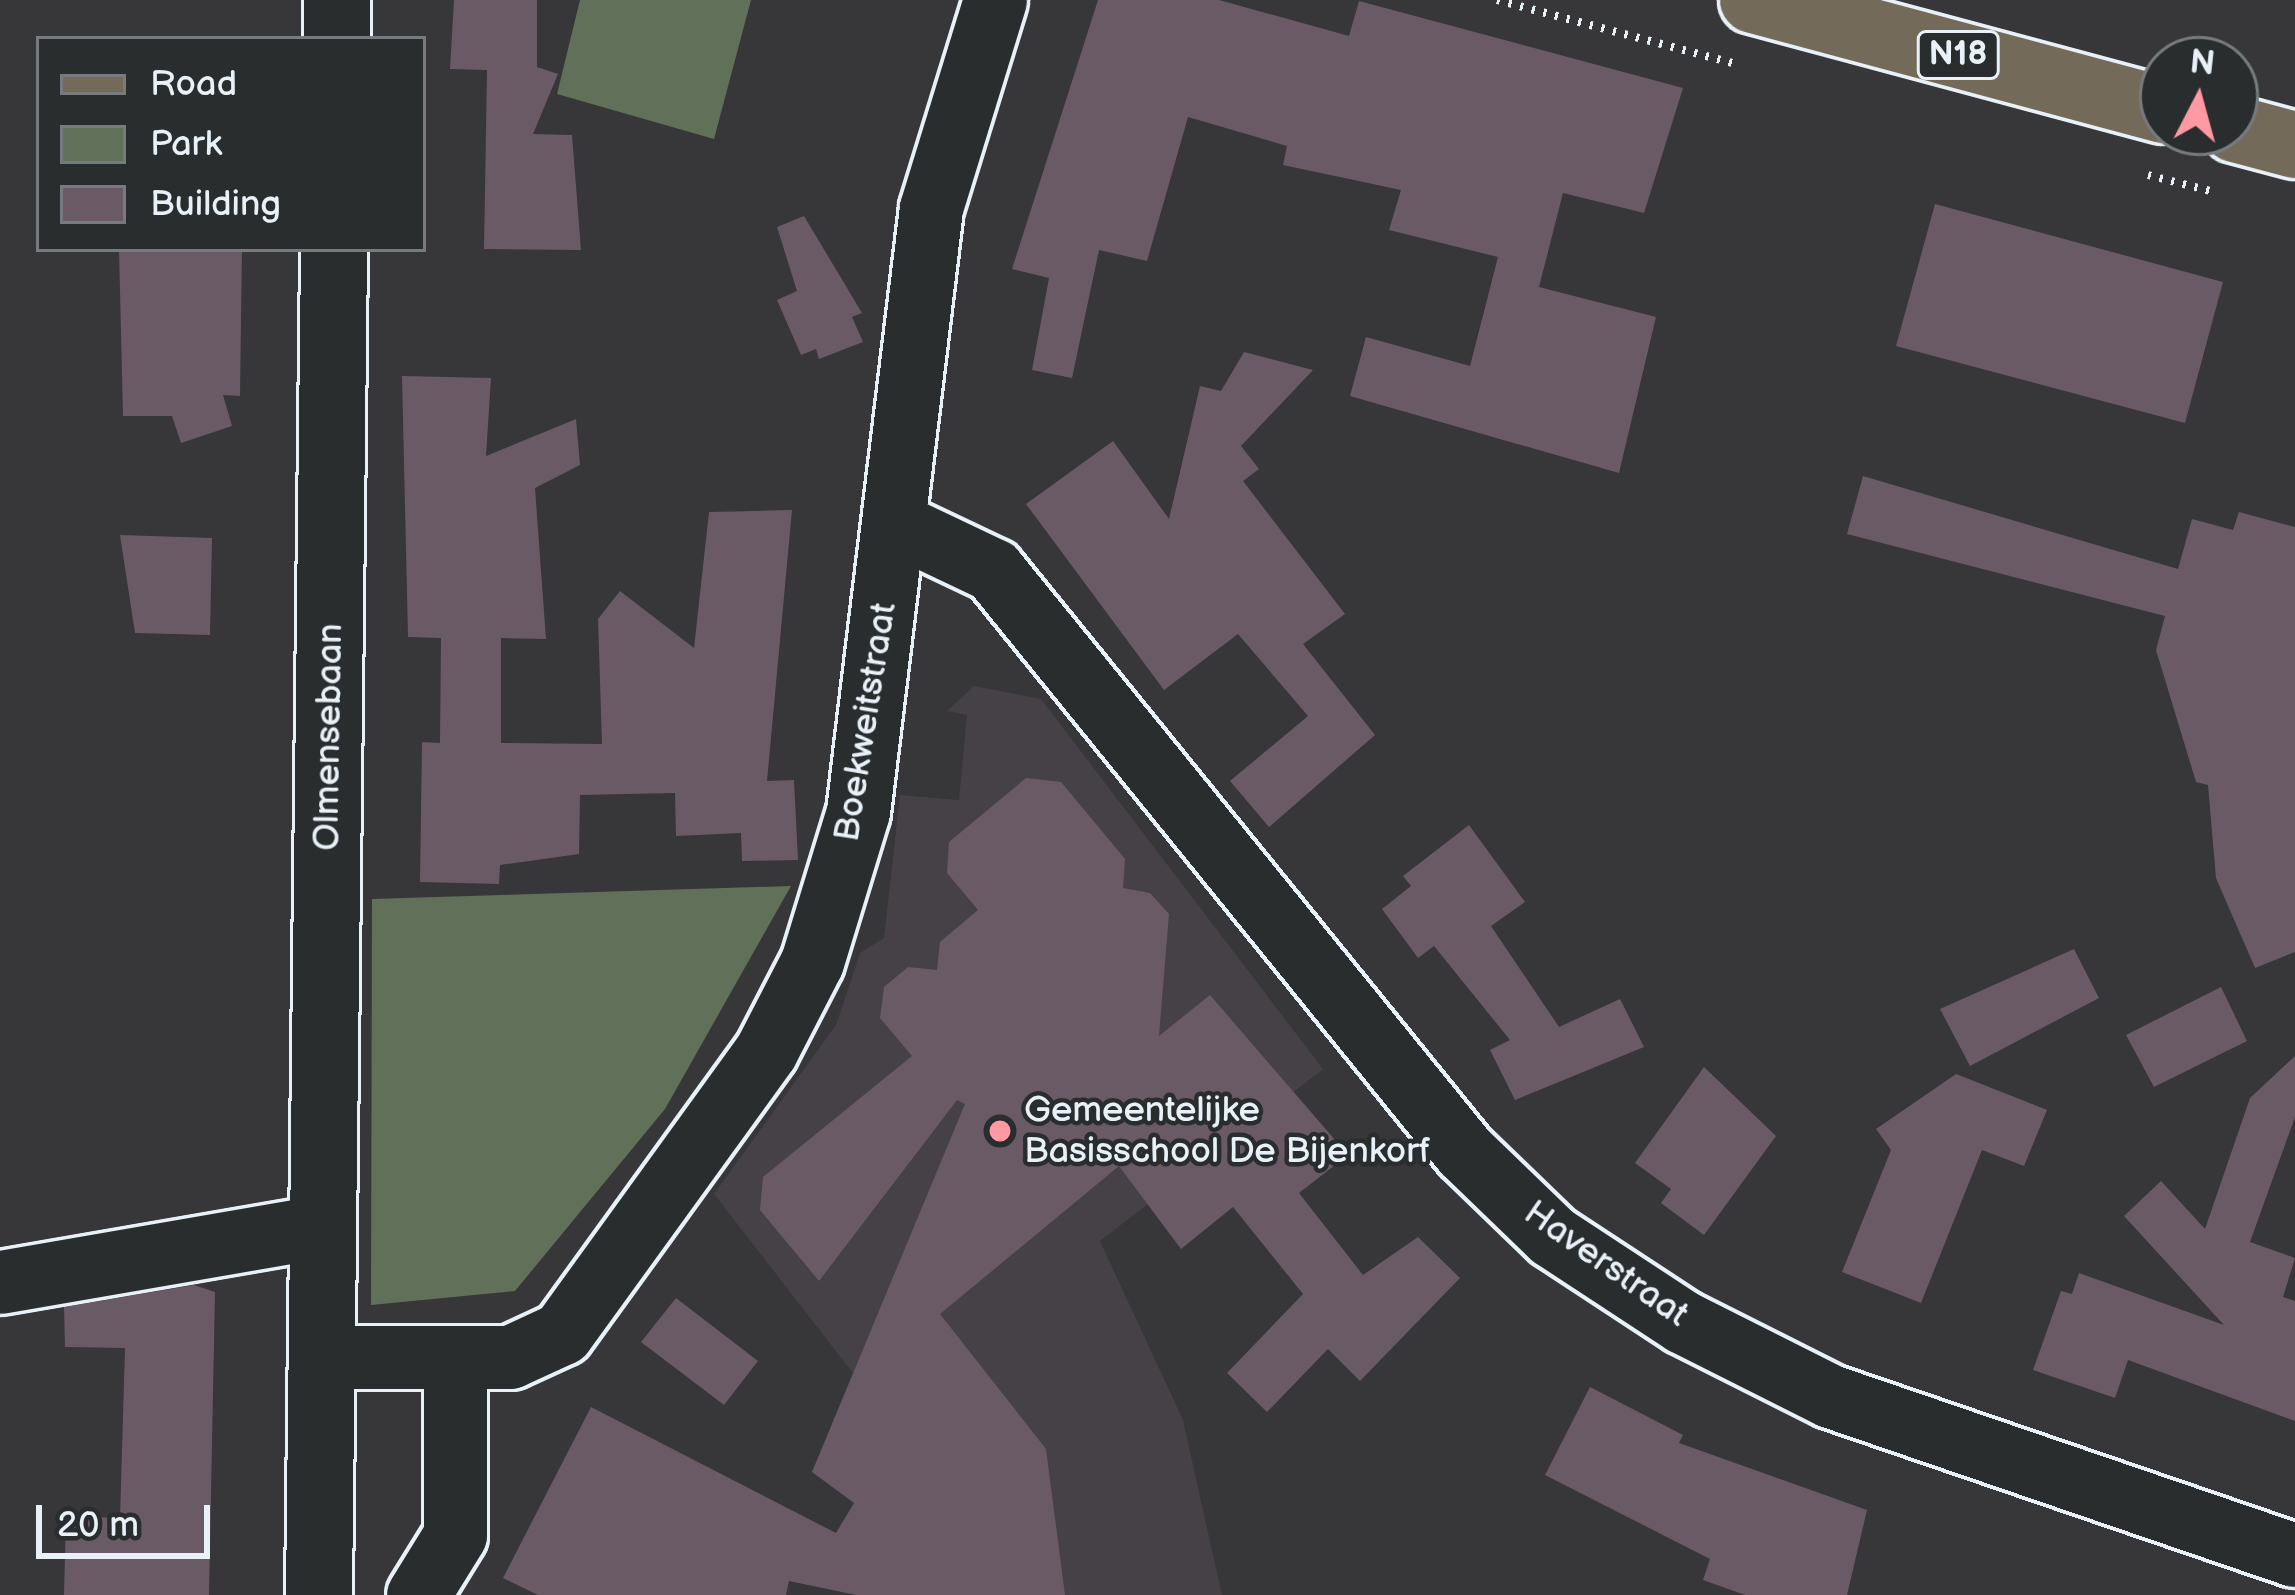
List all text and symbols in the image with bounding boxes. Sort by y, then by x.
road number: N18 [1916,28,2000,82]
legend [36,36,426,252]
north arrow [2139,36,2259,156]
text: N [2188,42,2217,84]
text: Road [150,63,237,106]
text: Park [150,123,222,166]
text: Building [150,183,281,226]
street label: Boekweitstraat [826,599,906,845]
street label: Olmensebaan [305,623,353,851]
place label: Gemeentelijke Basisschool De Bijenkorf [1024,1088,1430,1173]
marker: Gemeentelijke Basisschool De Bijenkorf [987,1118,1013,1144]
street label: Haverstraat [1515,1192,1697,1336]
scale bar [42,1481,216,1555]
text: 20 m [57,1504,139,1547]

